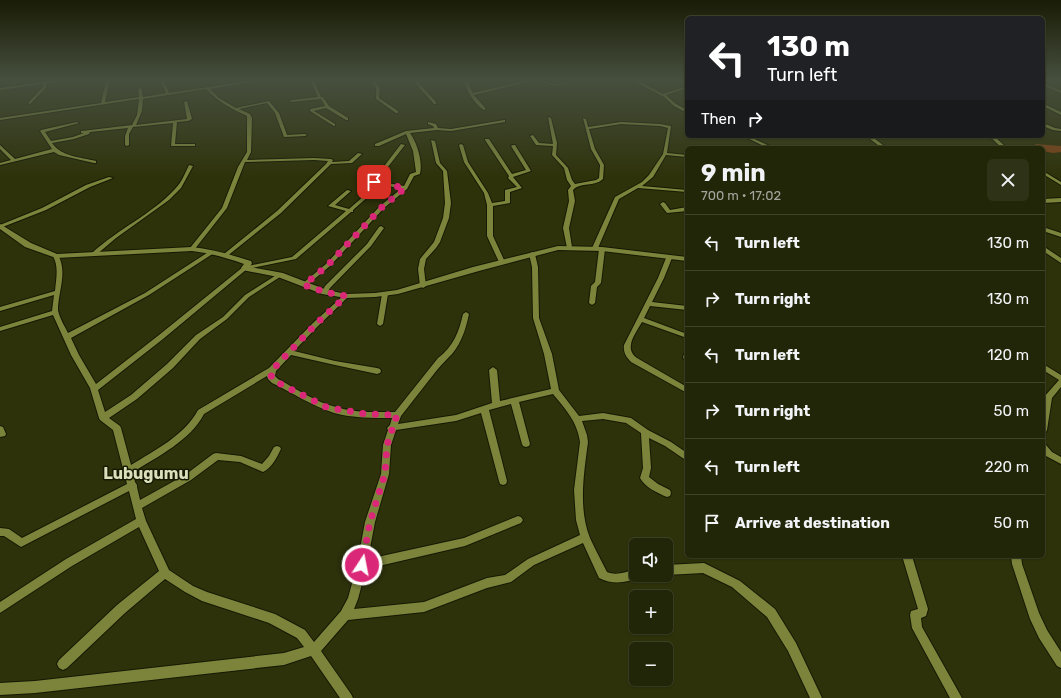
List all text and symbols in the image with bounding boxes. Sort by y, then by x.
text: 130 m [767,30,850,63]
icon: left [701,32,753,84]
text: Turn left [767,64,837,86]
icon: right [744,108,766,130]
text: Then [701,110,736,128]
text: 9 min [701,159,766,187]
button: close [987,159,1029,201]
pin [357,165,391,199]
icon: arrive [363,171,385,193]
text: 700 m · 17:02 [701,188,781,203]
icon: left [701,232,723,254]
text: Turn left [735,234,800,252]
text: 130 m [987,234,1029,252]
icon: right [701,288,723,310]
text: Turn right [735,290,810,308]
text: 130 m [987,290,1029,308]
icon: left [701,344,723,366]
text: Turn left [735,346,800,364]
text: 120 m [987,346,1029,364]
icon: right [701,400,723,422]
text: Turn right [735,402,810,420]
text: 50 m [994,402,1029,420]
icon: left [701,456,723,478]
text: Turn left [735,458,800,476]
text: 220 m [985,458,1029,476]
district label: Lubugumu [103,464,189,483]
icon: arrive [701,512,723,534]
text: Arrive at destination [735,514,890,532]
text: 50 m [994,514,1029,532]
map controls [629,538,673,686]
button: sound [629,538,673,582]
position arrow [341,544,383,586]
button: + [629,590,673,634]
button: − [629,642,673,686]

